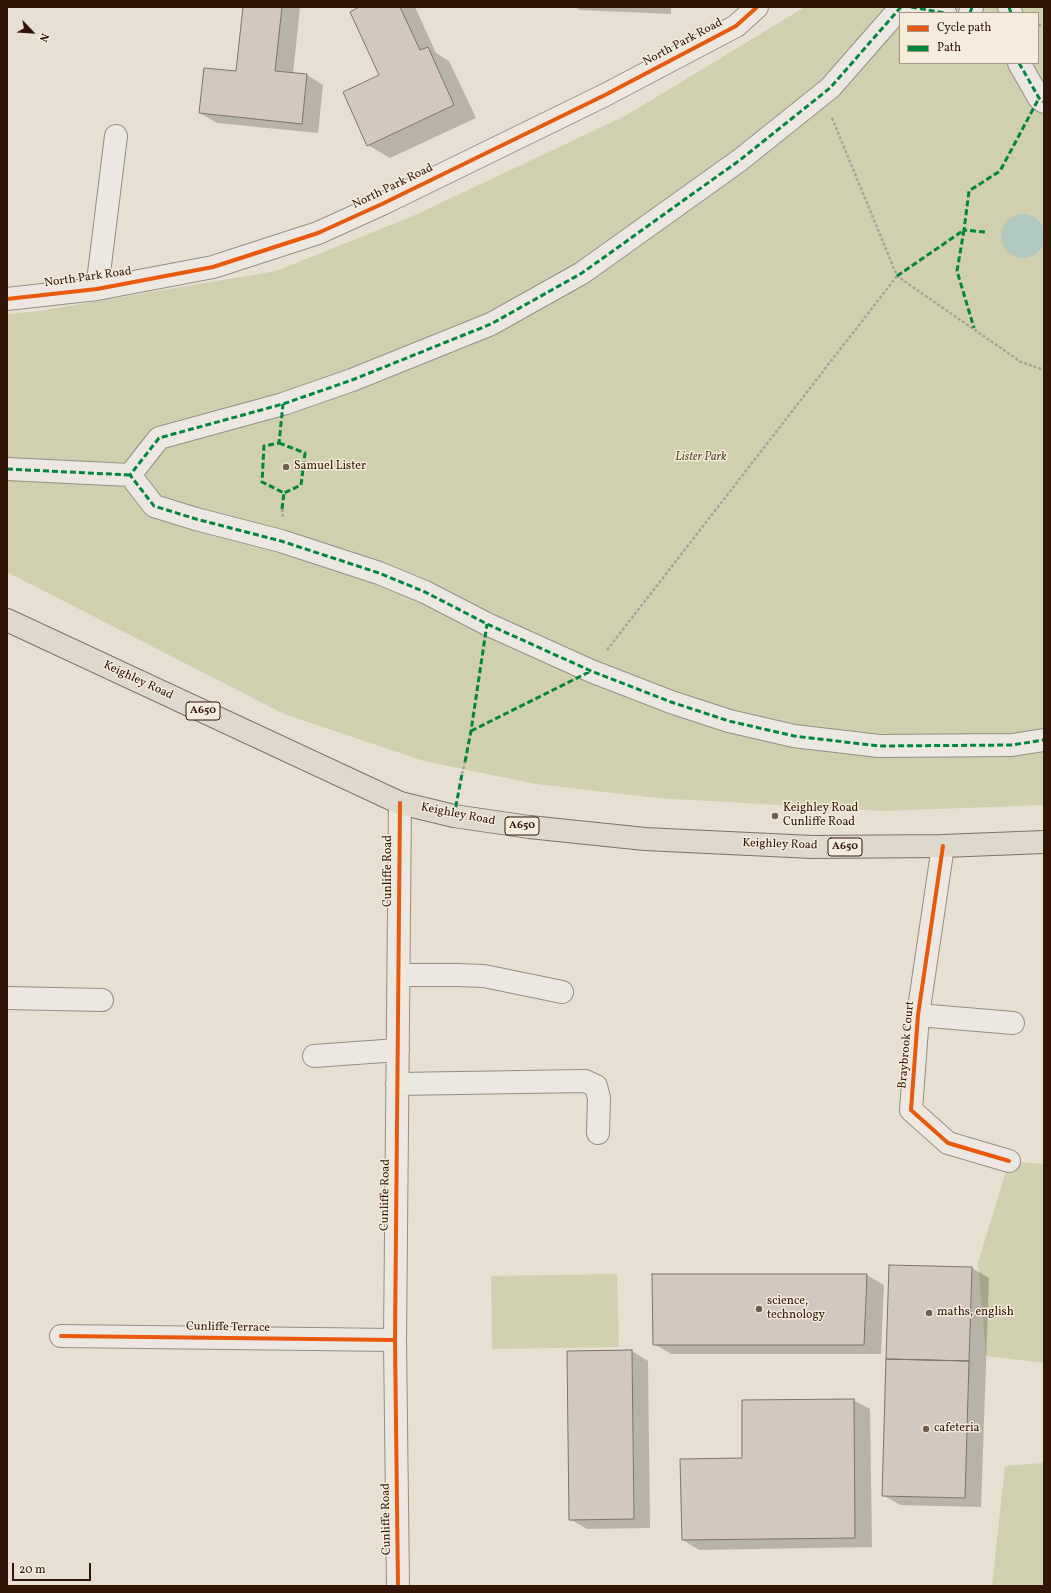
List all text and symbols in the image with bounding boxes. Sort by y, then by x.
north arrow [12,12,52,52]
legend [899,12,1039,64]
street label: North Park Road [641,16,725,70]
text: Cycle path [937,20,992,36]
text: N [35,30,52,44]
text: Path [937,40,961,56]
street label: North Park Road [350,161,436,213]
street label: North Park Road [43,265,133,291]
park label: Lister Park [675,451,727,465]
place label: Samuel Lister [294,460,366,474]
marker: Samuel Lister [281,462,291,472]
street label: Keighley Road [101,659,175,703]
road number: A650 [186,702,220,720]
street label: Keighley Road [420,801,496,829]
place label: Keighley Road Cunliffe Road [783,802,858,830]
marker: Keighley Road Cunliffe Road [770,811,780,821]
road number: A650 [505,817,539,835]
street label: Cunliffe Road [382,835,396,907]
street label: Keighley Road [742,836,818,854]
road number: A650 [828,838,862,856]
street label: Braybrook Court [896,1001,918,1089]
street label: Cunliffe Road [378,1159,394,1231]
place label: science, technology [767,1295,825,1323]
marker: science, technology [754,1304,764,1314]
place label: maths, english [937,1306,1014,1320]
marker: maths, english [924,1308,934,1318]
street label: Cunliffe Terrace [186,1320,270,1336]
place label: cafeteria [934,1422,980,1436]
marker: cafeteria [921,1424,931,1434]
street label: Cunliffe Road [379,1483,395,1555]
scale bar [14,1555,93,1581]
text: 20 m [19,1562,46,1578]

